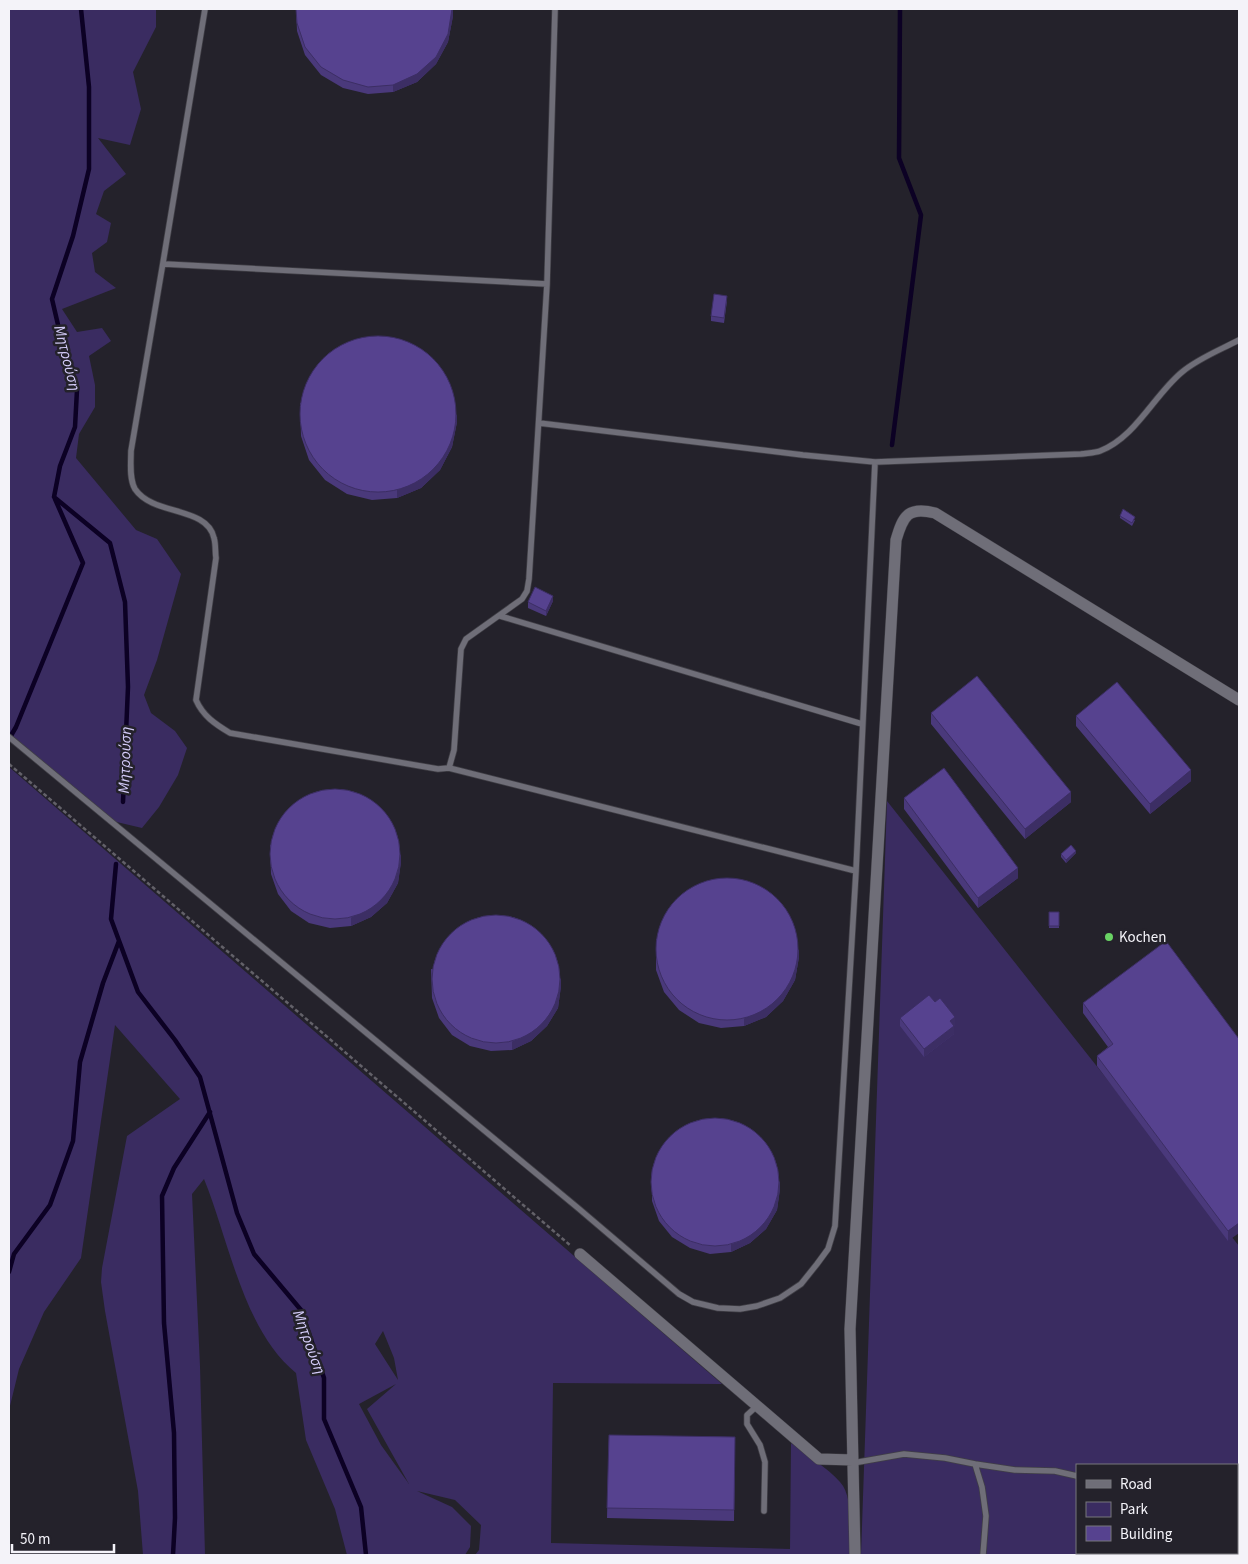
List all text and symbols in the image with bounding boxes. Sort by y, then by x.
water label: Μητρούση [48,323,86,393]
water label: Μητρούση [113,726,137,794]
place label: Kochen [1119,927,1166,948]
marker: Kochen [1103,931,1115,943]
water label: Μητρούση [287,1307,331,1377]
legend [1076,1464,1238,1554]
text: Road [1120,1474,1152,1495]
text: Park [1120,1499,1149,1520]
scale bar [12,1522,115,1554]
text: Building [1120,1524,1173,1545]
text: 50 m [20,1529,50,1550]

